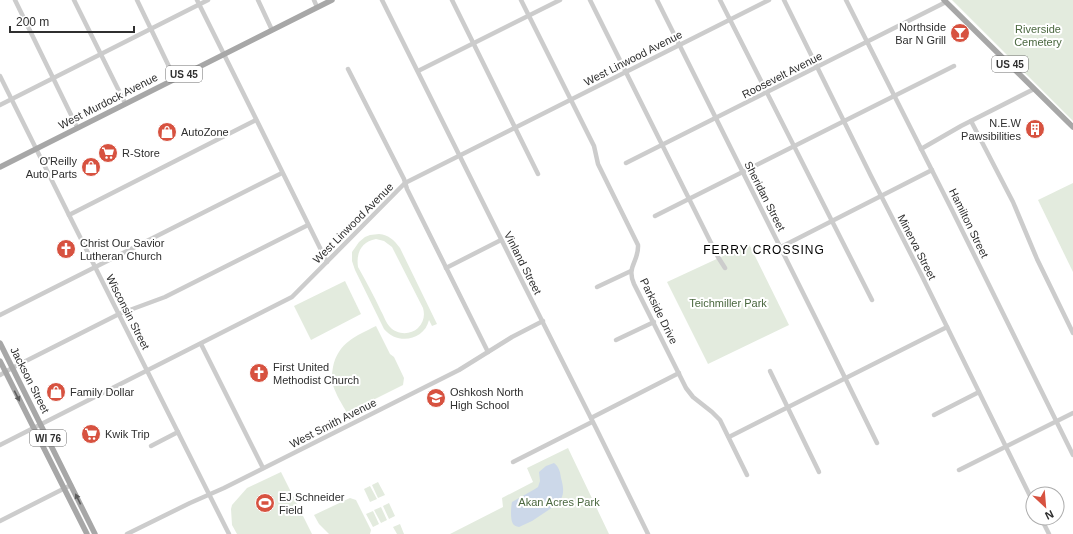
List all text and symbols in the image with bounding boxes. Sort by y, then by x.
scale bar [10,8,134,34]
text: 200 m [16,15,49,29]
place label: Northside Bar N Grill [895,21,946,46]
bar icon: Northside Bar N Grill [949,22,971,44]
park label: Riverside Cemetery [1014,23,1062,48]
street label: West Linwood Avenue [582,28,684,88]
street label: Roosevelt Avenue [740,50,824,100]
road number: US 45 [992,56,1028,72]
road number: US 45 [166,66,202,82]
street label: West Murdock Avenue [56,71,160,131]
place label: N.E.W Pawsibilities [961,117,1022,142]
building icon: N.E.W Pawsibilities [1024,118,1046,140]
shop icon: AutoZone [156,121,178,143]
place label: AutoZone [181,126,229,138]
supermarket icon: R-Store [97,142,119,164]
place label: R-Store [122,147,160,159]
place label: O'Reilly Auto Parts [26,155,77,180]
shop icon: O'Reilly Auto Parts [80,156,102,178]
street label: Sheridan Street [742,159,788,233]
street label: West Linwood Avenue [310,180,396,266]
street label: Hamilton Street [947,186,991,260]
street label: Minerva Street [895,212,939,282]
street label: Vinland Street [502,230,544,296]
place label: Christ Our Savior Lutheran Church [80,237,165,262]
church icon: Christ Our Savior Lutheran Church [55,238,77,260]
district label: FERRY CROSSING [703,243,825,257]
street label: Wisconsin Street [104,273,152,351]
street label: Parkside Drive [638,276,680,346]
park label: Teichmiller Park [689,297,767,309]
street label: Jackson Street [8,345,52,415]
place label: First United Methodist Church [273,361,359,386]
church icon: First United Methodist Church [248,362,270,384]
shop icon: Family Dollar [45,381,67,403]
place label: Family Dollar [70,386,135,398]
place label: Oshkosh North High School [450,386,523,411]
school or university icon: Oshkosh North High School [425,387,447,409]
one-way arrow [14,390,21,401]
street label: West Smith Avenue [288,396,378,450]
supermarket icon: Kwik Trip [80,423,102,445]
place label: Kwik Trip [105,428,150,440]
road number: WI 76 [30,430,66,446]
north arrow [1025,486,1065,526]
place label: EJ Schneider Field [279,491,345,516]
sports icon: EJ Schneider Field [254,492,276,514]
one-way arrow [75,493,81,505]
park label: Akan Acres Park [518,496,600,508]
text: N [1043,508,1056,522]

